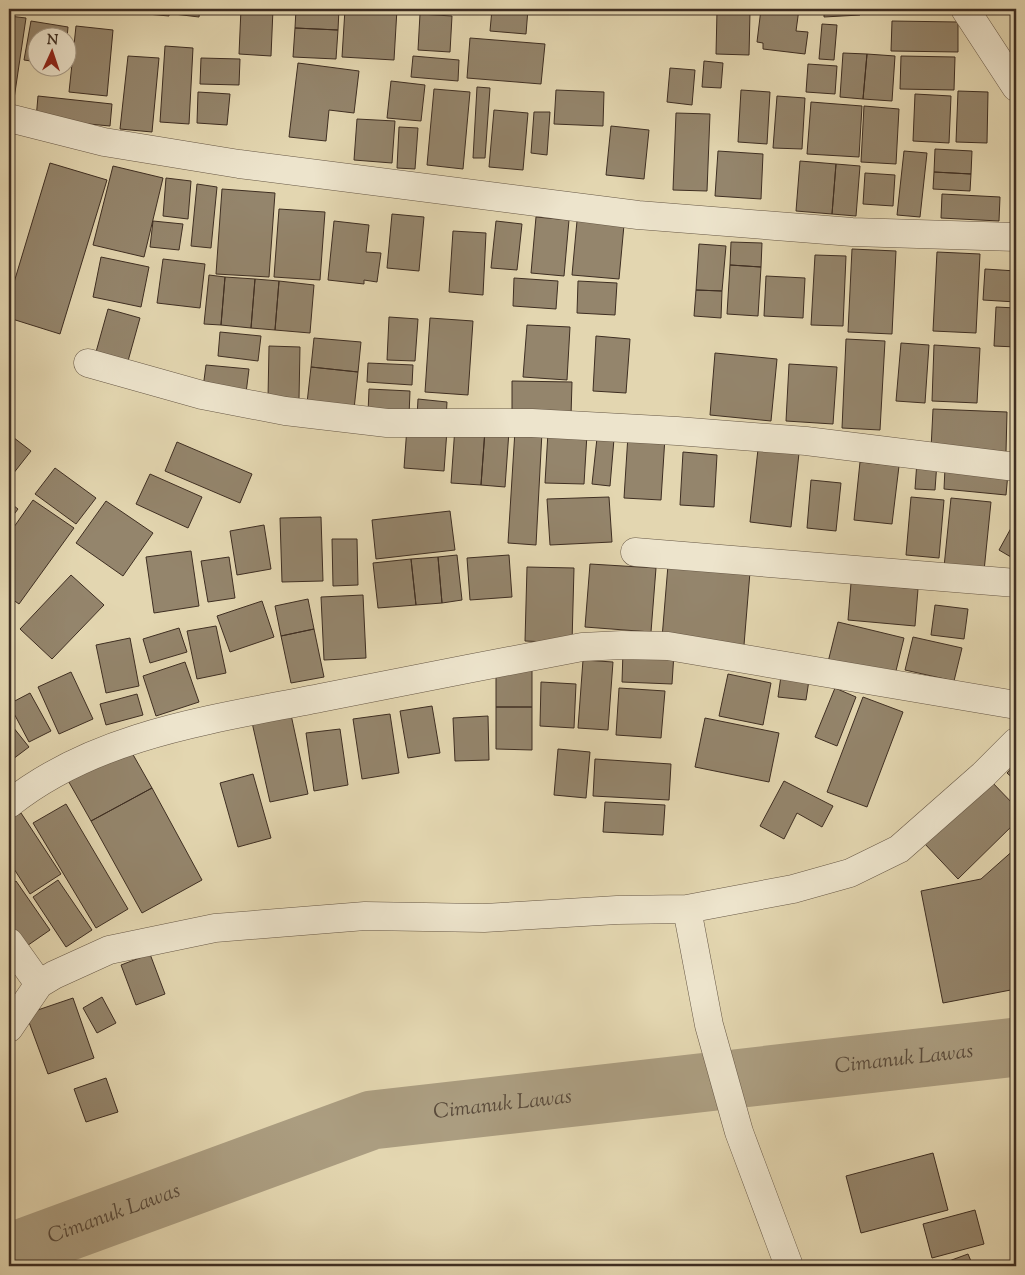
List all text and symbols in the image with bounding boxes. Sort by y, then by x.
north arrow [28,28,78,78]
text: N [46,31,59,51]
water label: Cimanuk Lawas [833,1037,975,1082]
water label: Cimanuk Lawas [432,1082,573,1128]
water label: Cimanuk Lawas [44,1176,185,1252]

